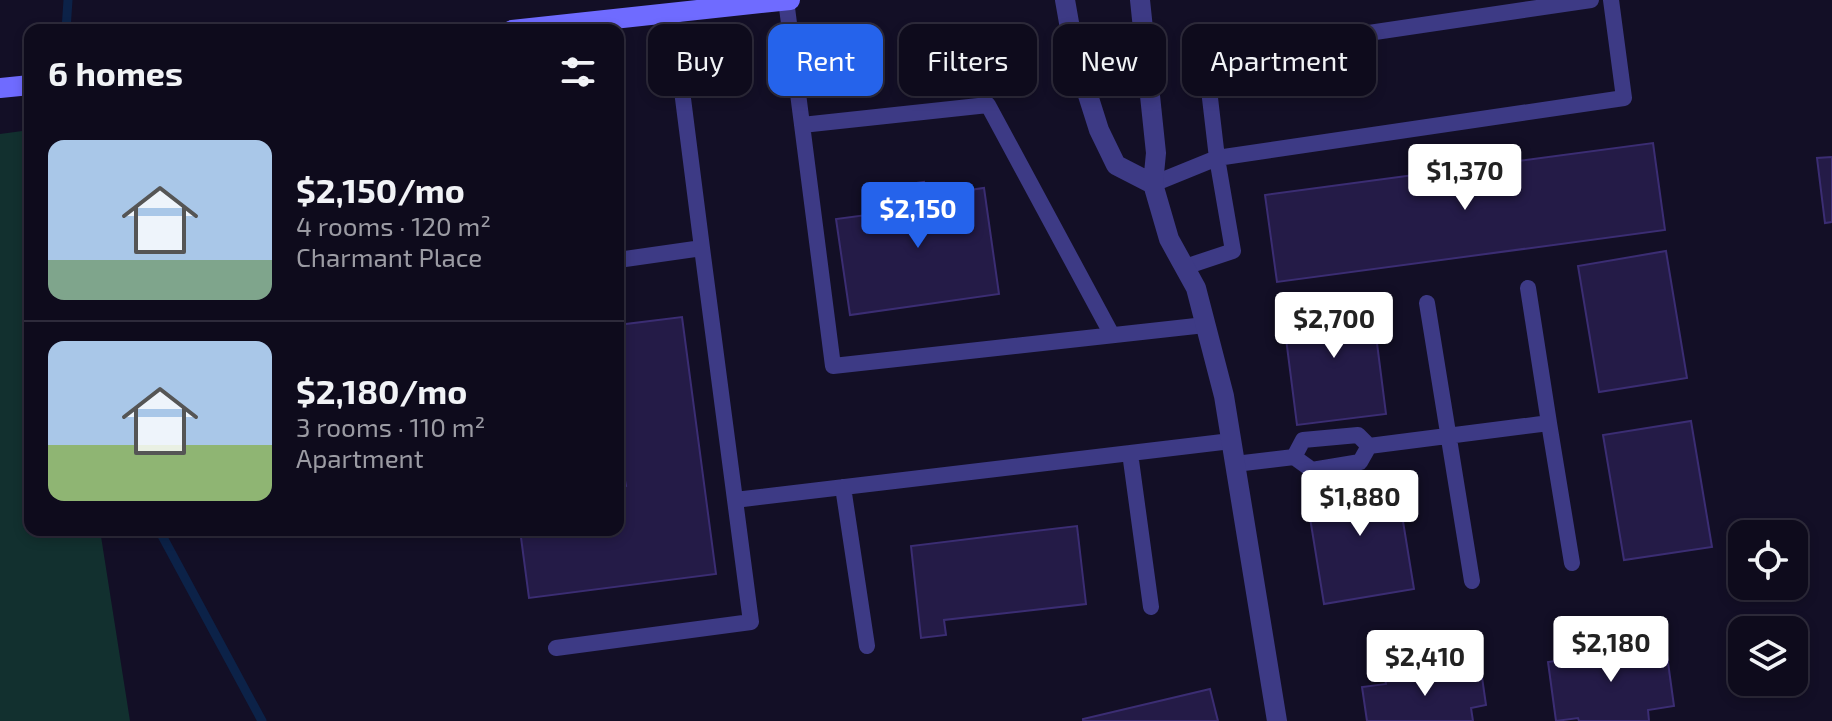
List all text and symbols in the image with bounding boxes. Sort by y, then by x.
chip: Buy [648,24,752,96]
chip: Rent [768,24,883,96]
chip: Filters [899,24,1037,96]
chip: New [1053,24,1166,96]
chip: Apartment [1182,24,1376,96]
icon: filters [556,50,600,94]
text: 6 homes [48,52,183,93]
pin: $1,370 [1400,144,1530,212]
text: $1,370 [1426,154,1504,185]
text: $2,150/mo [296,169,465,210]
icon: home [112,172,208,268]
pin: $2,150 [853,182,983,250]
text: $2,150 [879,192,957,223]
text: 4 rooms · 120 m² [296,210,491,241]
text: Charmant Place [296,241,482,272]
pin: $2,700 [1269,292,1399,360]
text: $2,700 [1293,302,1375,333]
text: $2,180/mo [296,370,467,411]
icon: home [112,373,208,469]
text: 3 rooms · 110 m² [296,411,485,442]
text: Apartment [296,442,424,473]
pin: $1,880 [1295,470,1425,538]
text: $1,880 [1319,480,1401,511]
map controls [1728,520,1808,696]
button: locate [1728,520,1808,600]
pin: $2,180 [1546,616,1676,684]
button: layers [1728,616,1808,696]
text: $2,180 [1571,626,1651,657]
pin: $2,410 [1360,630,1490,698]
text: $2,410 [1385,640,1465,671]

